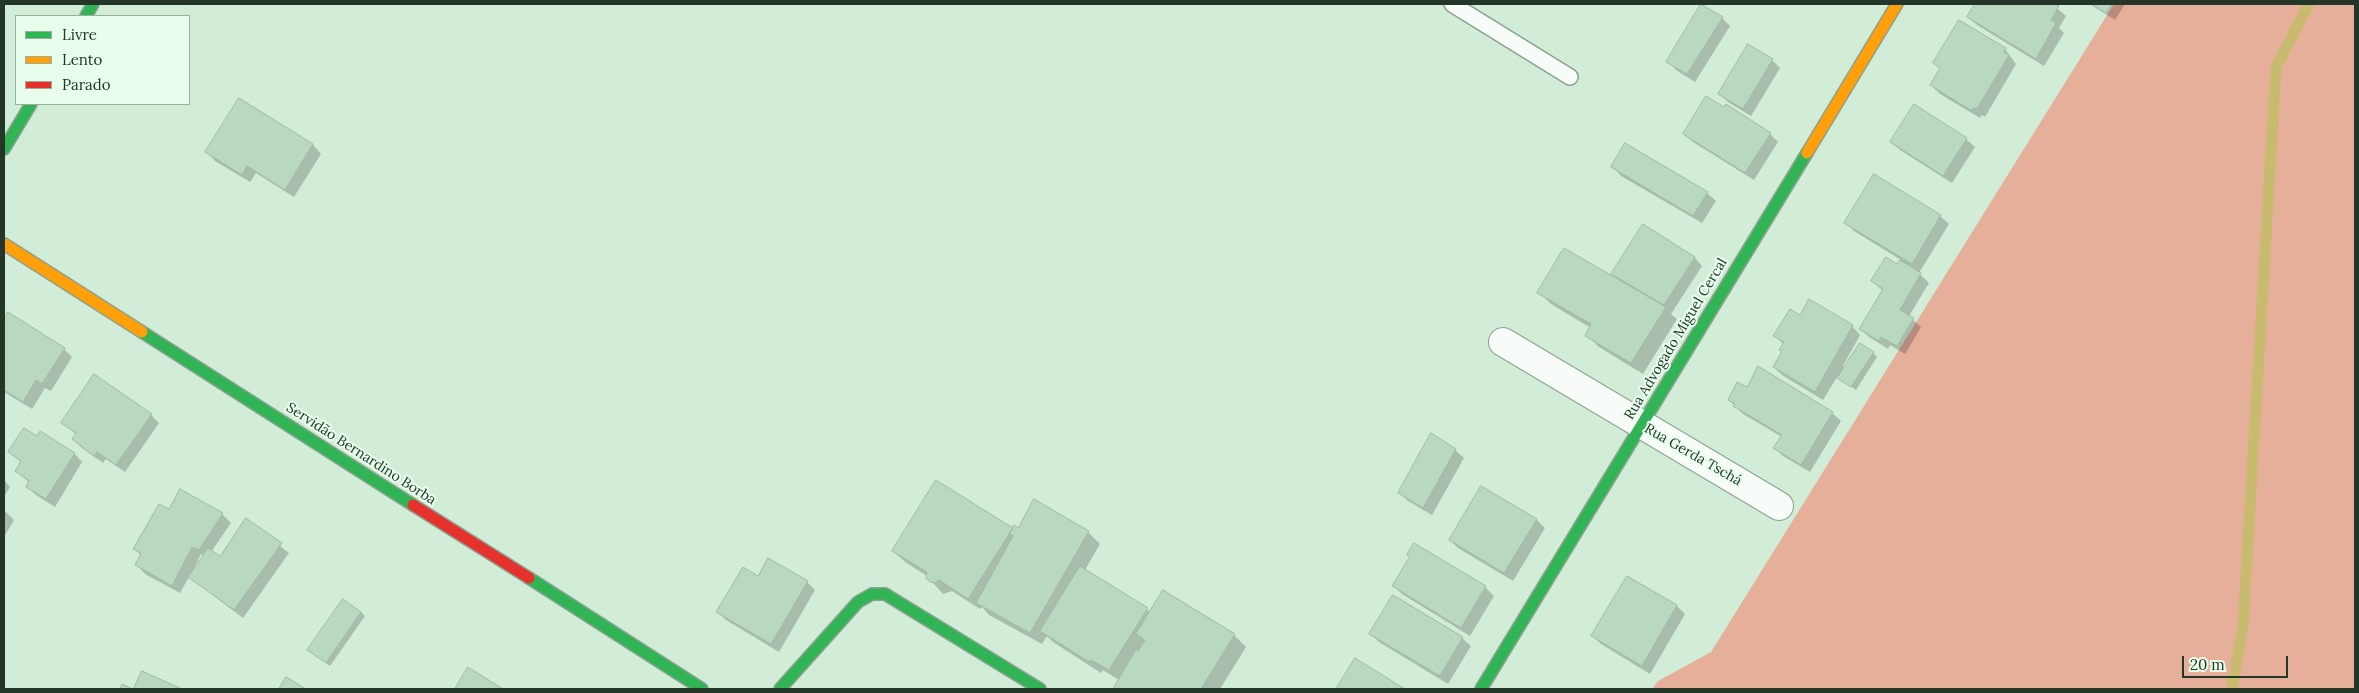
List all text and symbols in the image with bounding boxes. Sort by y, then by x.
legend [15,15,190,105]
text: Livre [62,25,97,44]
text: Lento [62,50,102,69]
text: Parado [62,75,111,94]
street label: Rua Advogado Miguel Cercal [1621,255,1731,423]
street label: Servidão Bernardino Borba [283,399,439,509]
street label: Rua Gerda Tschá [1641,420,1745,490]
scale bar [2184,646,2290,678]
text: 20 m [2190,655,2225,674]

